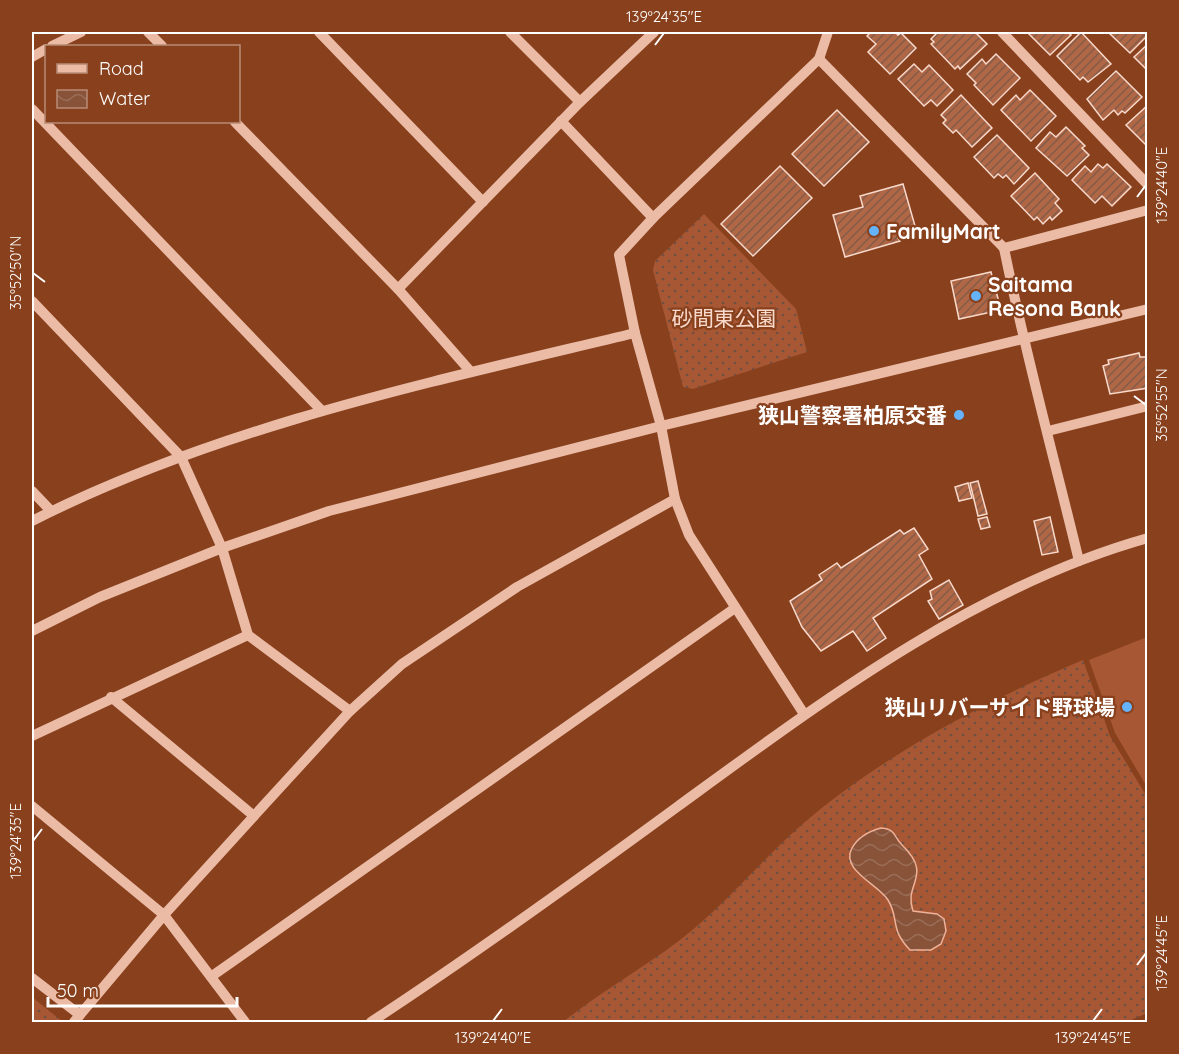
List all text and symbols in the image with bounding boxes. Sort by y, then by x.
text: 139°24'35"E [626,7,702,26]
legend [45,45,240,123]
text: Road [99,57,144,80]
text: Water [99,87,150,110]
text: 139°24'40"E [1152,147,1171,223]
place label: FamilyMart [886,218,1001,244]
marker: FamilyMart [867,224,881,238]
text: 35°52'50"N [6,236,25,310]
place label: Saitama Resona Bank [988,271,1121,321]
marker: Saitama Resona Bank [969,289,983,303]
park label: 砂間東公園 [672,305,777,331]
text: 35°52'55"N [1152,368,1171,442]
place label: 狭山警察署柏原交番 [758,402,947,428]
marker: 狭山警察署柏原交番 [952,408,966,422]
place label: 狭山リバーサイド野球場 [884,694,1115,720]
marker: 狭山リバーサイド野球場 [1120,700,1134,714]
text: 139°24'35"E [6,803,25,879]
text: 139°24'45"E [1152,915,1171,991]
scale bar [48,970,237,1008]
text: 50 m [57,979,99,1002]
text: 139°24'40"E [455,1028,531,1047]
text: 139°24'45"E [1055,1028,1131,1047]

